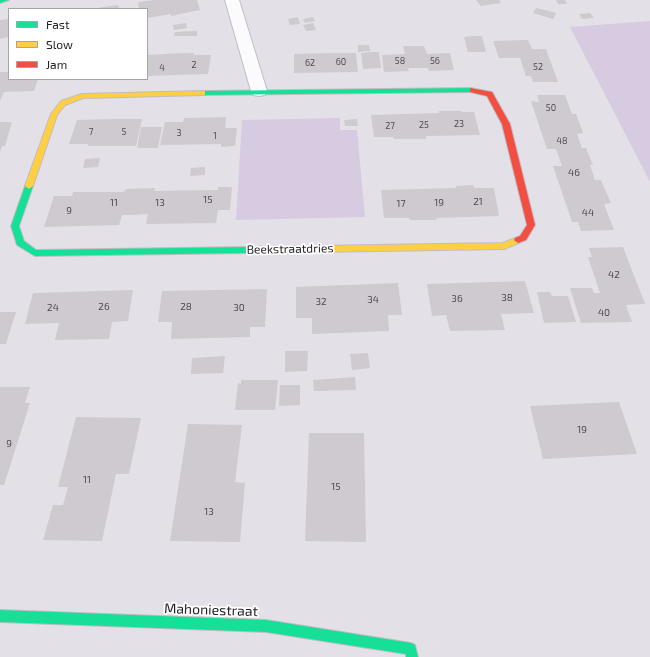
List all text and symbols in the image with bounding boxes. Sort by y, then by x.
legend [8,8,148,80]
text: Fast [46,17,69,31]
text: Slow [46,37,73,51]
house number: 58 [395,56,405,66]
house number: 56 [430,56,440,66]
text: Jam [46,57,67,71]
house number: 60 [336,57,346,67]
house number: 62 [305,58,315,68]
house number: 2 [191,60,197,70]
house number: 52 [533,62,543,72]
house number: 4 [159,63,165,73]
house number: 50 [546,103,556,113]
house number: 23 [454,119,464,129]
house number: 25 [419,120,429,130]
house number: 27 [385,121,395,131]
house number: 7 [89,127,93,137]
house number: 5 [122,127,126,137]
house number: 3 [176,128,182,138]
house number: 1 [213,131,217,141]
house number: 48 [557,136,567,146]
house number: 46 [568,167,580,179]
house number: 15 [203,194,213,206]
house number: 21 [473,196,483,208]
house number: 11 [110,197,118,209]
house number: 13 [155,197,165,209]
house number: 19 [434,197,444,209]
house number: 17 [396,198,406,210]
house number: 9 [66,205,72,217]
house number: 44 [582,207,594,219]
street label: Beekstraatdries [246,241,334,257]
house number: 42 [608,269,620,281]
house number: 38 [501,292,513,304]
house number: 36 [451,293,463,305]
house number: 34 [367,294,379,306]
house number: 32 [315,296,327,308]
house number: 26 [98,301,110,313]
house number: 28 [180,301,192,313]
house number: 24 [47,302,59,314]
house number: 30 [233,302,245,314]
house number: 40 [598,307,610,319]
house number: 19 [577,424,587,436]
house number: 9 [6,438,12,450]
house number: 11 [83,474,91,486]
house number: 15 [331,481,341,493]
house number: 13 [204,506,214,518]
street label: Mahoniestraat [164,600,258,620]

